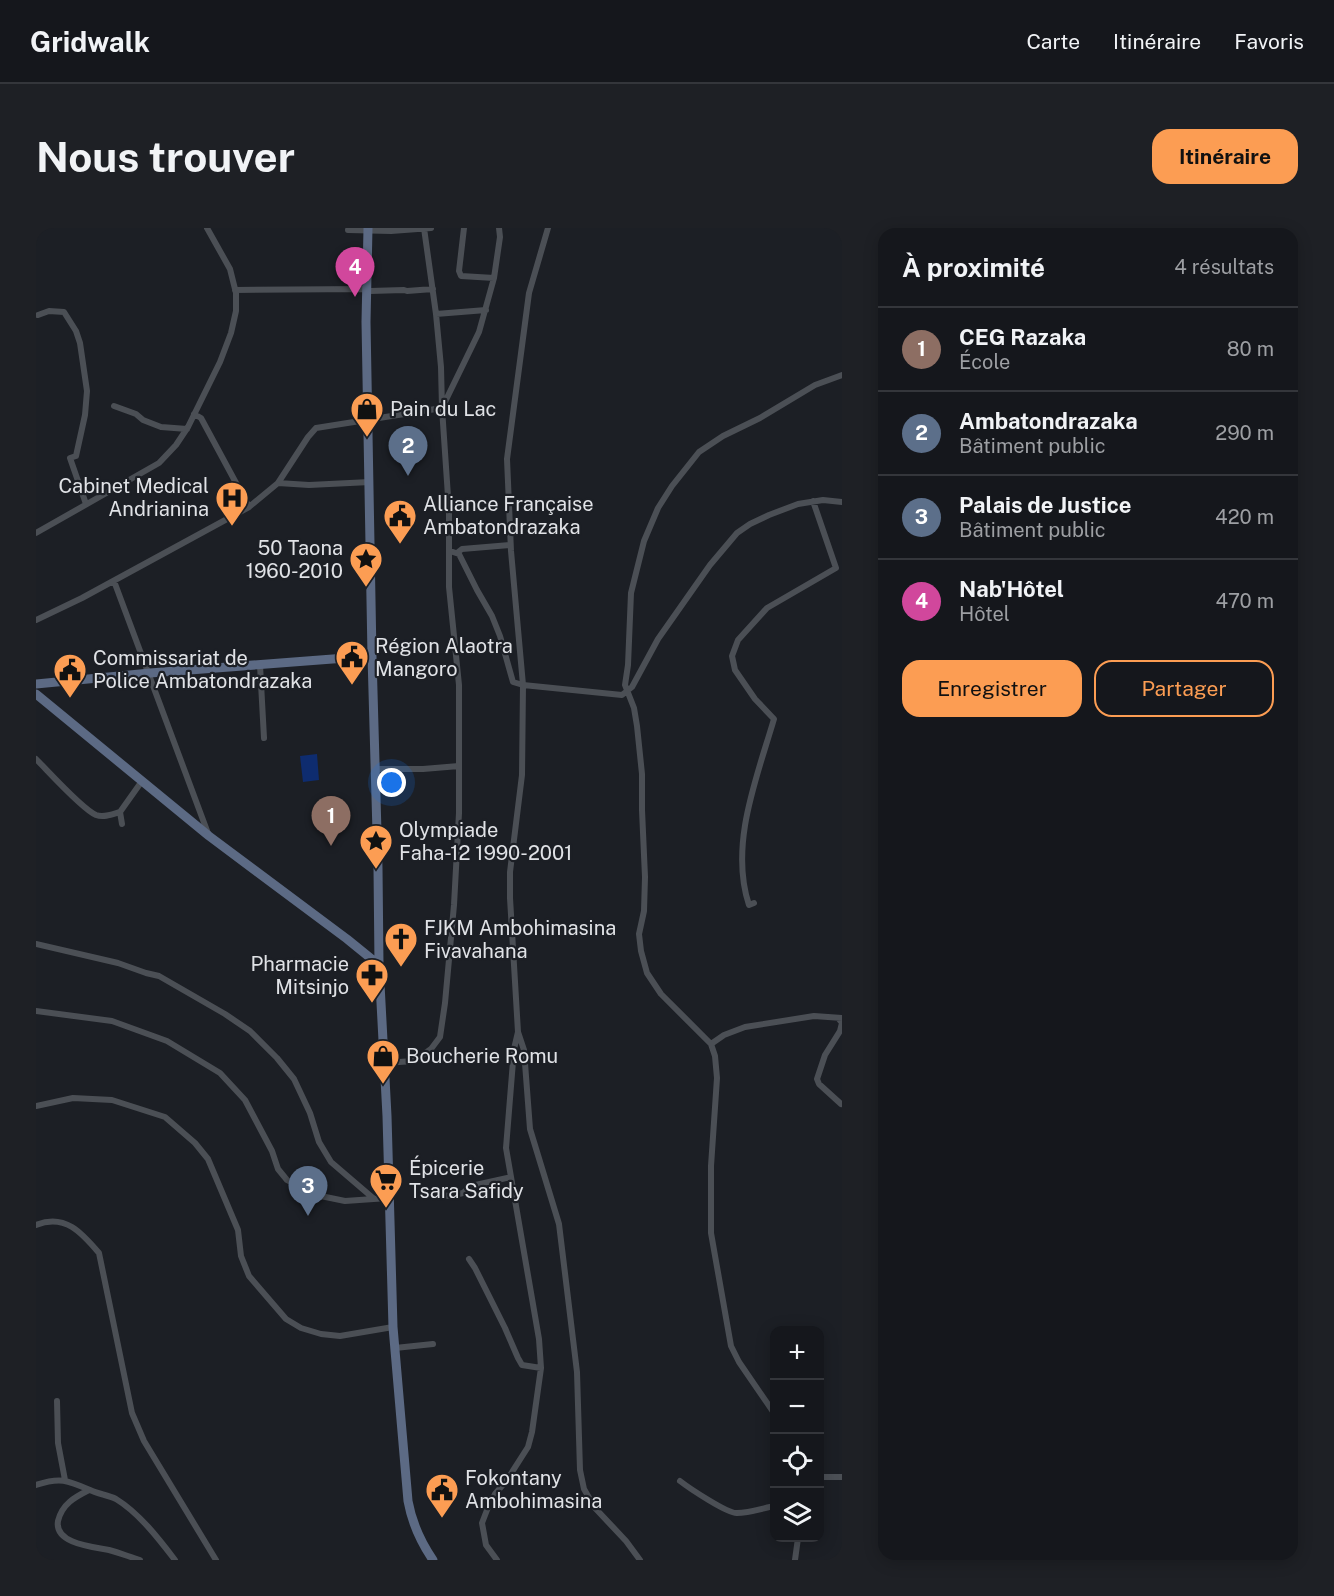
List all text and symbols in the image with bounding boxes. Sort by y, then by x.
text: Gridwalk [30,25,150,58]
text: Carte [1026,29,1080,54]
text: Itinéraire [1113,29,1201,54]
text: Favoris [1234,29,1304,54]
button: Itinéraire [1152,129,1298,184]
text: Nous trouver [36,132,295,181]
pin: 4 [336,248,374,297]
text: À proximité [902,252,1045,283]
text: 4 résultats [1174,255,1274,279]
text: CEG Razaka [959,324,1086,350]
text: 1 [917,337,926,361]
text: 80 m [1227,337,1274,361]
text: École [959,350,1010,374]
shop icon: Pain du Lac [349,391,385,438]
place label: Pain du Lac [390,397,496,421]
text: Ambatondrazaka [959,408,1138,434]
text: 2 [915,421,928,445]
text: 290 m [1215,421,1274,445]
pin: 2 [388,426,428,476]
text: Bâtiment public [959,434,1106,458]
place label: Cabinet Medical Andrianina [58,474,209,521]
hospital icon: Cabinet Medical Andrianina [214,480,250,527]
place label: Alliance Française Ambatondrazaka [423,492,593,539]
text: Palais de Justice [959,492,1131,518]
public building icon: Alliance Française Ambatondrazaka [382,498,418,545]
text: 3 [915,505,928,529]
text: 420 m [1215,505,1274,529]
text: Bâtiment public [959,518,1106,542]
place label: 50 Taona 1960-2010 [246,536,343,583]
place icon: 50 Taona 1960-2010 [348,541,384,588]
text: Nab'Hôtel [959,576,1064,602]
text: 4 [915,589,928,613]
text: 470 m [1215,589,1274,613]
text: Hôtel [959,602,1010,626]
place label: Région Alaotra Mangoro [375,634,513,681]
public building icon: Région Alaotra Mangoro [334,639,370,686]
place label: Commissariat de Police Ambatondrazaka [93,646,312,693]
public building icon: Commissariat de Police Ambatondrazaka [52,652,88,699]
button: Enregistrer [902,660,1082,717]
button: Partager [1094,660,1274,717]
your location [377,768,406,797]
pin: 1 [312,796,350,846]
place label: Olympiade Faha-12 1990-2001 [399,818,572,865]
place icon: Olympiade Faha-12 1990-2001 [358,823,394,870]
place label: FJKM Ambohimasina Fivavahana [424,916,616,963]
church icon: FJKM Ambohimasina Fivavahana [383,921,419,968]
place label: Pharmacie Mitsinjo [251,952,349,999]
pharmacy icon: Pharmacie Mitsinjo [354,957,390,1004]
shop icon: Boucherie Romu [365,1038,401,1085]
place label: Boucherie Romu [406,1044,558,1068]
place label: Épicerie Tsara Safidy [409,1155,524,1203]
supermarket icon: Épicerie Tsara Safidy [368,1162,404,1209]
pin: 3 [288,1166,328,1216]
map controls [770,1326,824,1542]
button: + [770,1326,824,1380]
button: − [770,1380,824,1434]
button: locate [770,1434,824,1488]
place label: Fokontany Ambohimasina [465,1466,602,1513]
public building icon: Fokontany Ambohimasina [424,1472,460,1519]
button: layers [770,1488,824,1542]

